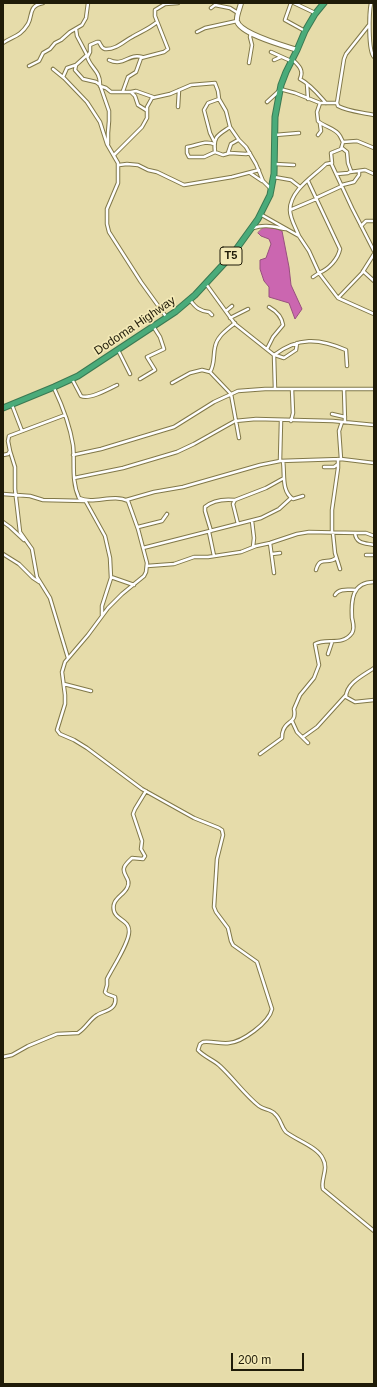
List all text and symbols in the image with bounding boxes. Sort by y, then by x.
road number: T5 [220,247,242,265]
street label: Dodoma Highway [92,294,178,358]
scale bar [233,1345,306,1371]
text: 200 m [238,1353,271,1367]

